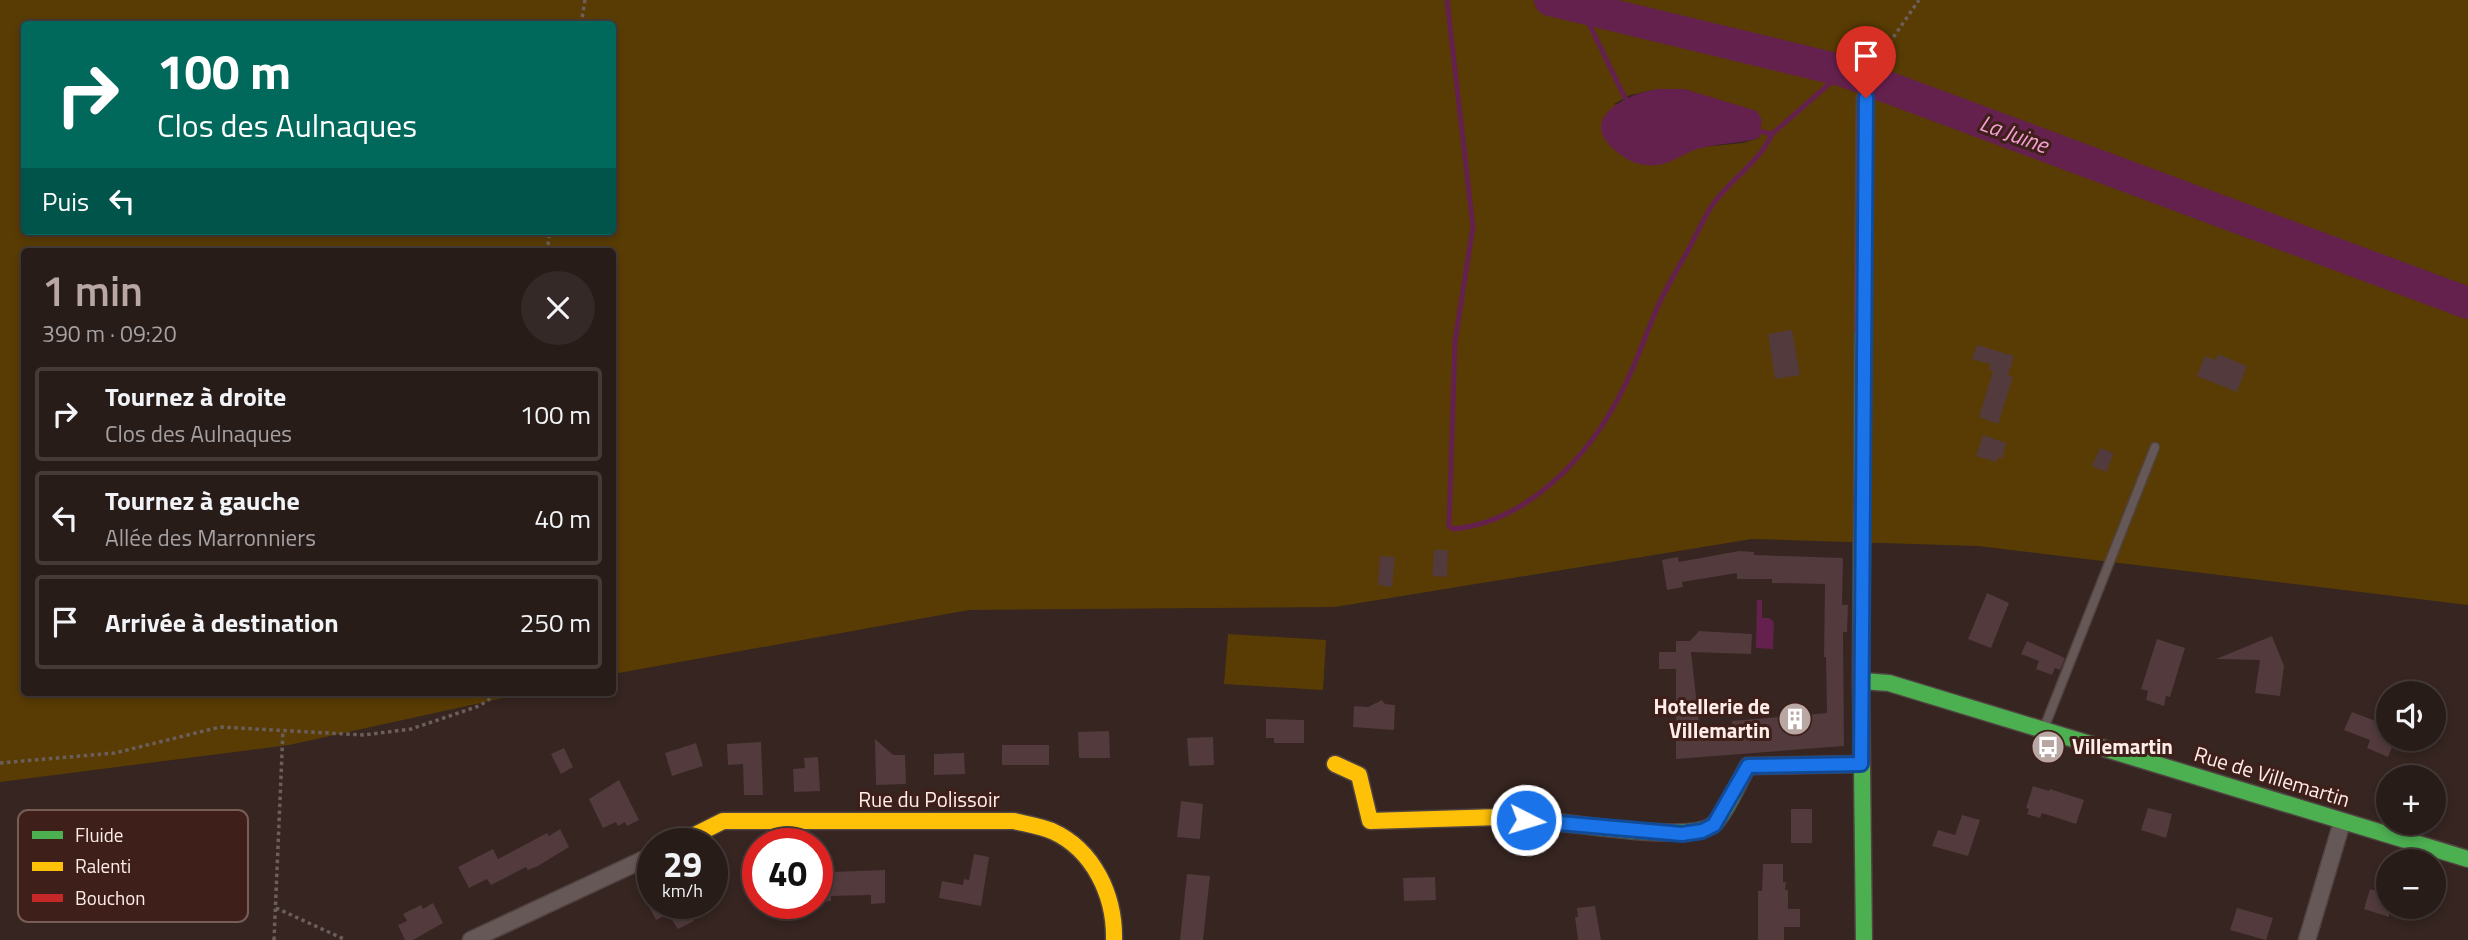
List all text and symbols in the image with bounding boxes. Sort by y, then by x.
pin [1836,26,1896,98]
text: 100 m [157,33,291,108]
icon: arrive [1847,37,1885,75]
icon: right [42,49,133,140]
text: Clos des Aulnaques [157,101,417,149]
water label: La Juine [1975,105,2055,163]
text: Puis [42,182,89,221]
icon: left [103,182,141,220]
text: 1 min [42,258,143,322]
button: close [521,271,595,345]
text: 390 m · 09:20 [42,316,177,351]
text: Tournez à droite [105,377,286,416]
icon: right [46,395,84,433]
text: 100 m [520,395,591,434]
text: Clos des Aulnaques [105,416,292,451]
text: Tournez à gauche [105,481,300,520]
icon: left [46,499,84,537]
text: 40 m [534,499,591,538]
text: Allée des Marronniers [105,520,316,555]
icon: arrive [46,603,84,641]
text: Arrivée à destination [105,603,339,642]
text: 250 m [520,603,591,642]
map controls [2376,681,2446,919]
button: sound [2376,681,2446,751]
place label: Hotellerie de Villemartin [1654,690,1770,746]
building icon: Hotellerie de Villemartin [1776,700,1814,738]
bus stop icon: Villemartin [2029,728,2067,766]
place label: Villemartin [2072,730,2173,762]
street label: Rue de Villemartin [2190,737,2354,815]
button: + [2376,765,2446,835]
street label: Rue du Polissoir [858,783,1000,815]
position arrow [1489,783,1563,857]
legend [18,810,248,922]
text: Fluide [75,820,123,849]
speed limit sign: 40 [742,828,833,919]
text: 29 [663,837,702,891]
button: − [2376,849,2446,919]
text: Ralenti [75,851,131,880]
text: km/h [662,877,703,904]
text: Bouchon [75,883,146,912]

